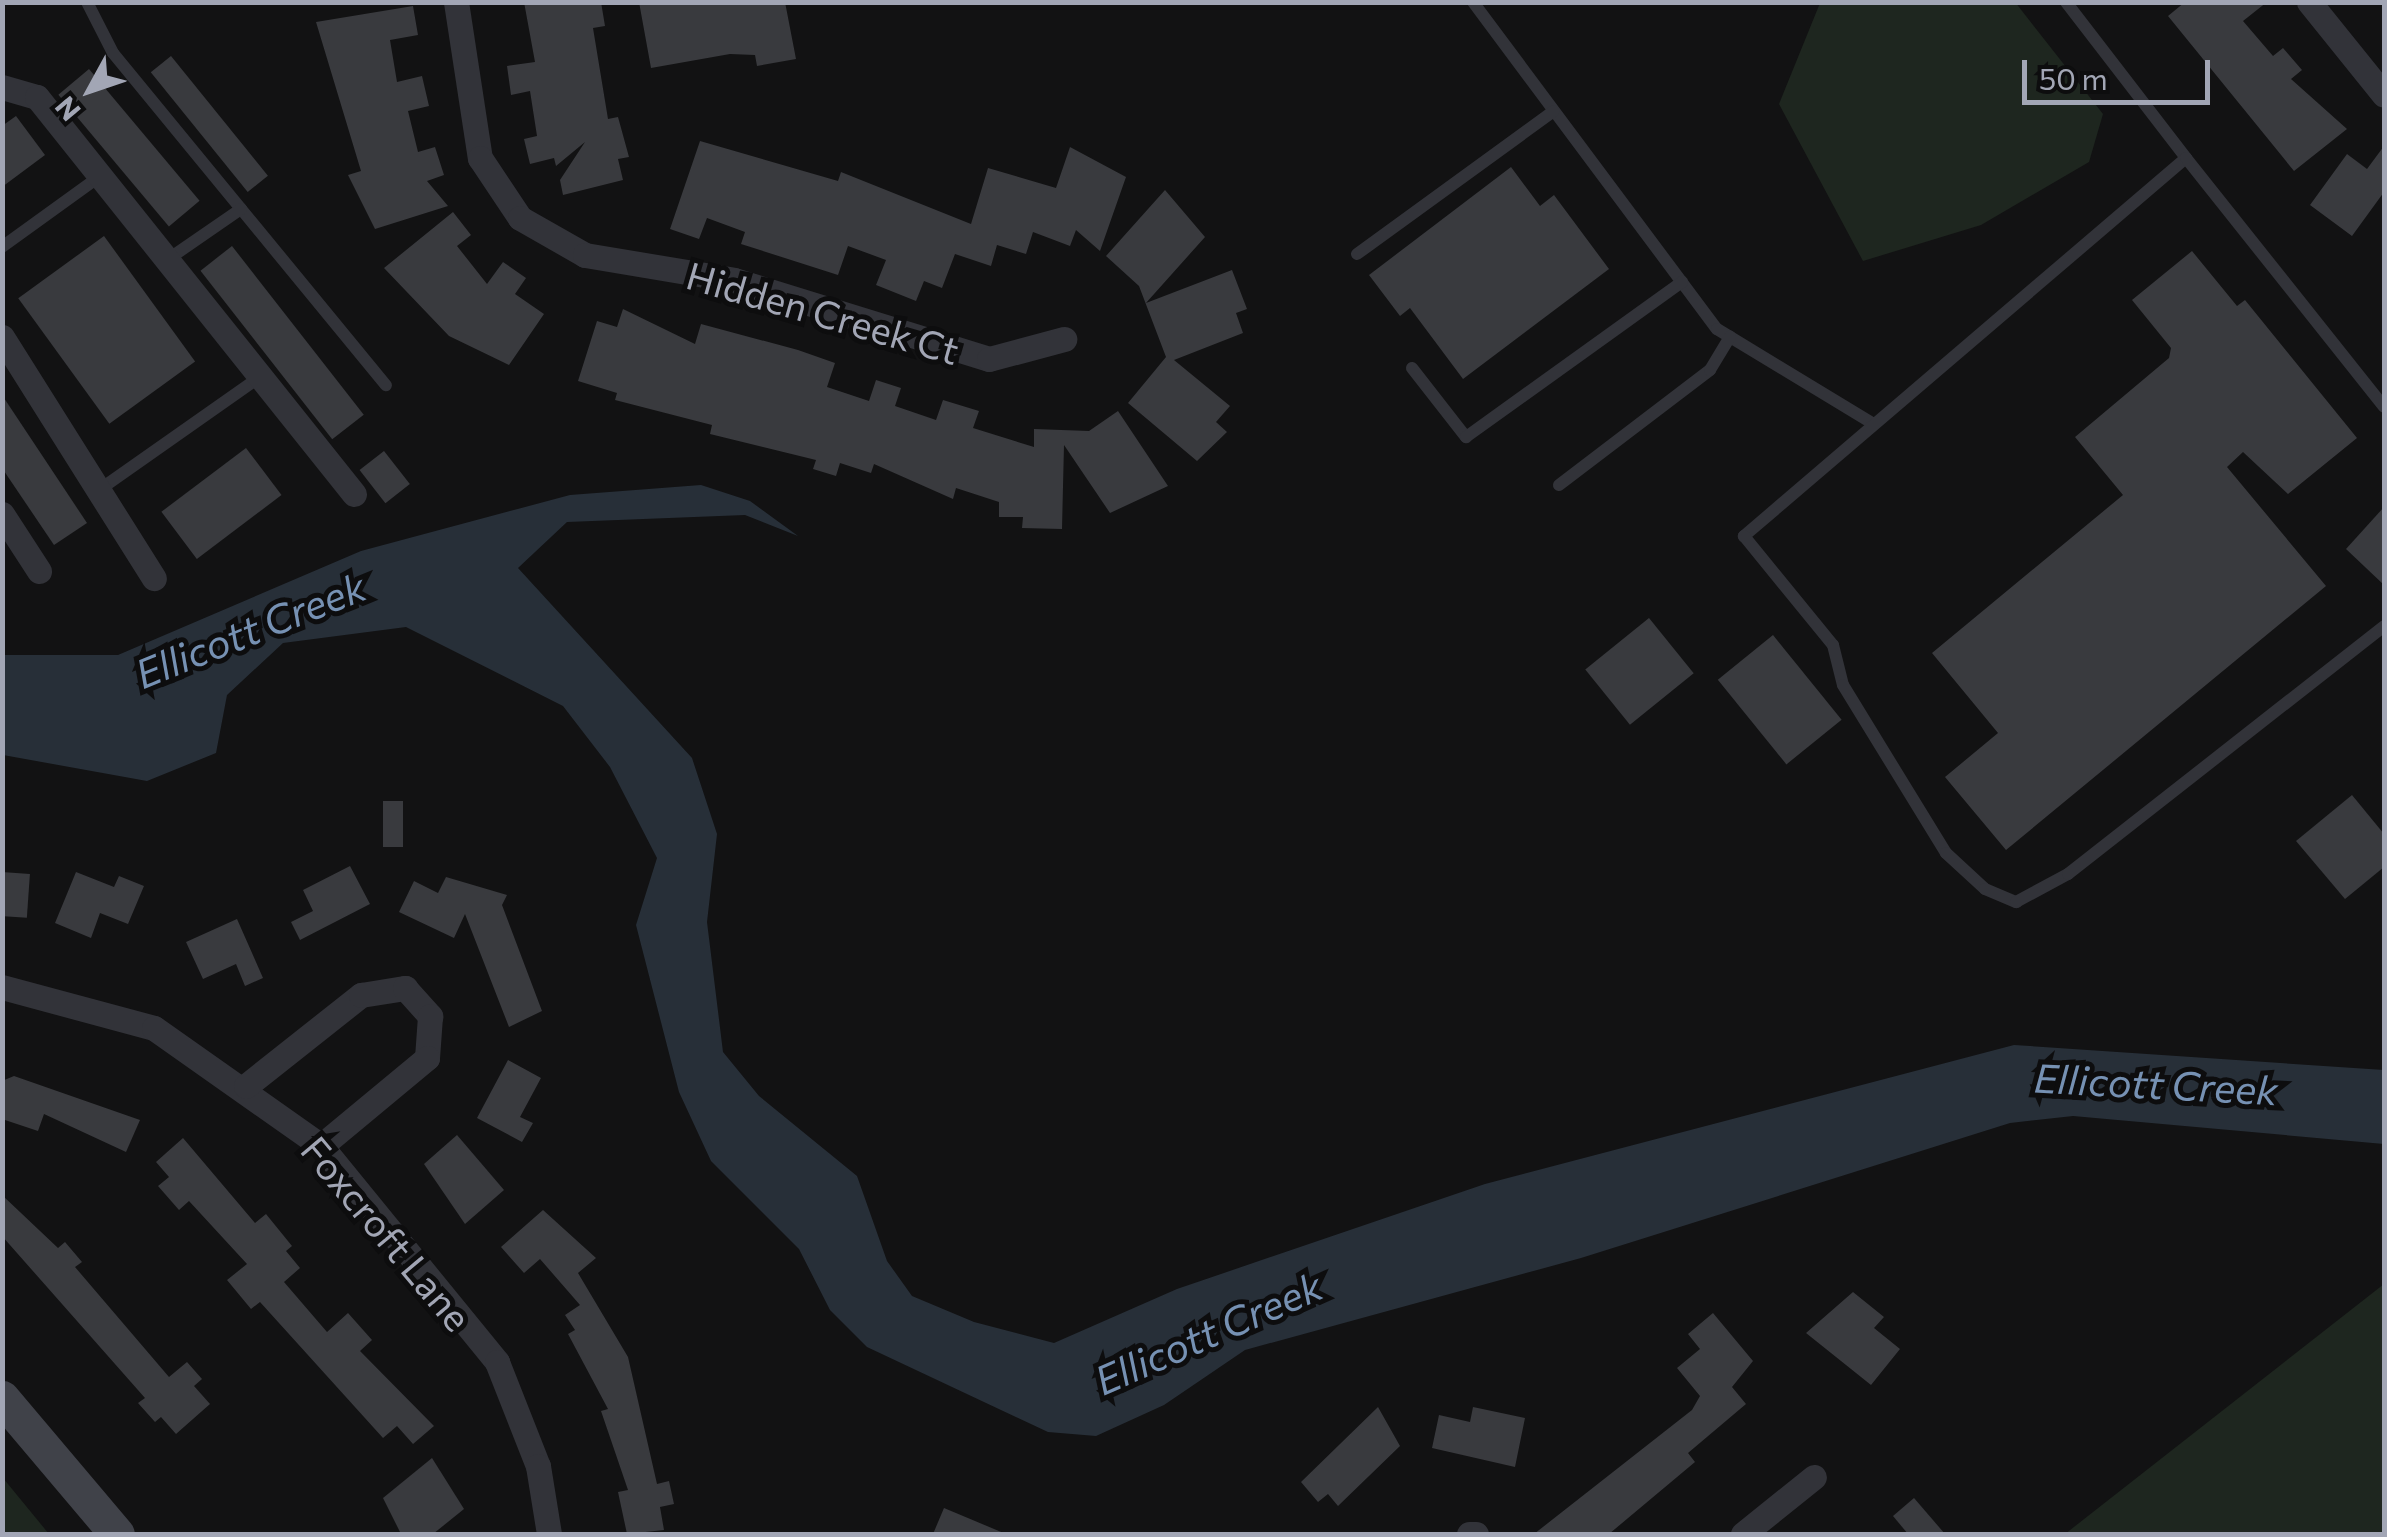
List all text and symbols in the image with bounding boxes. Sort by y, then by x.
north arrow [40,40,140,140]
scale bar [2027,40,2214,102]
text: 50 m [2039,59,2108,96]
text: N [47,90,87,128]
street label: Hidden Creek Ct [682,251,964,373]
water label: Ellicott Creek [128,561,372,697]
water label: Ellicott Creek [2033,1053,2279,1113]
street label: Foxcroft Lane [293,1127,481,1339]
water label: Ellicott Creek [1087,1260,1329,1404]

